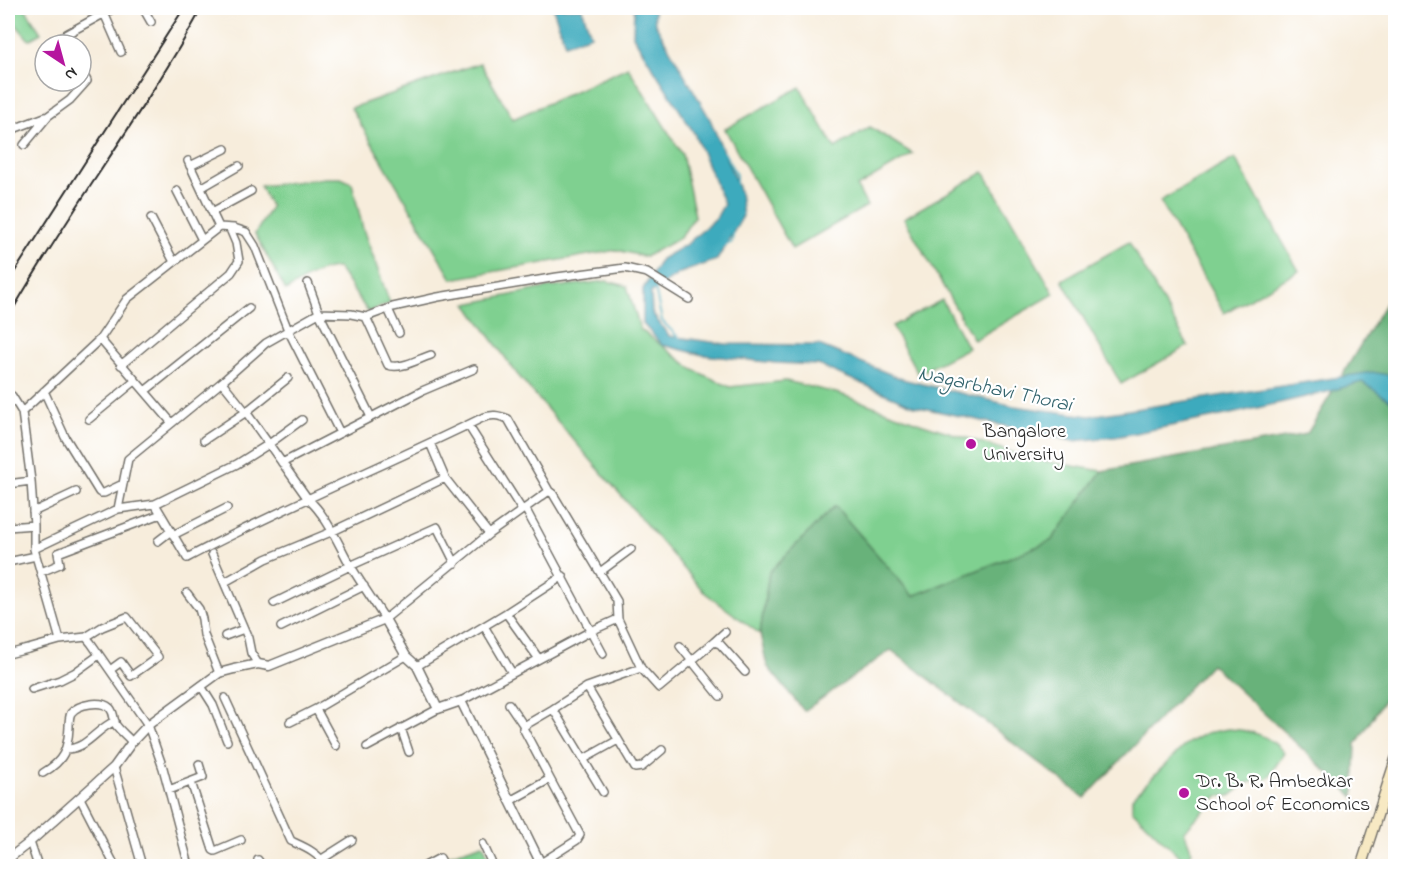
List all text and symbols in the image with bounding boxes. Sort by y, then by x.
north arrow [33,33,93,93]
text: N [59,61,82,87]
water label: Nagarbhavi Thorai [915,359,1077,422]
place label: Bangalore University [982,418,1066,470]
marker: Bangalore University [964,437,978,451]
place label: Dr. B. R. Ambedkar School of Economics [1195,768,1370,820]
marker: Dr. B. R. Ambedkar School of Economics [1177,786,1191,800]

